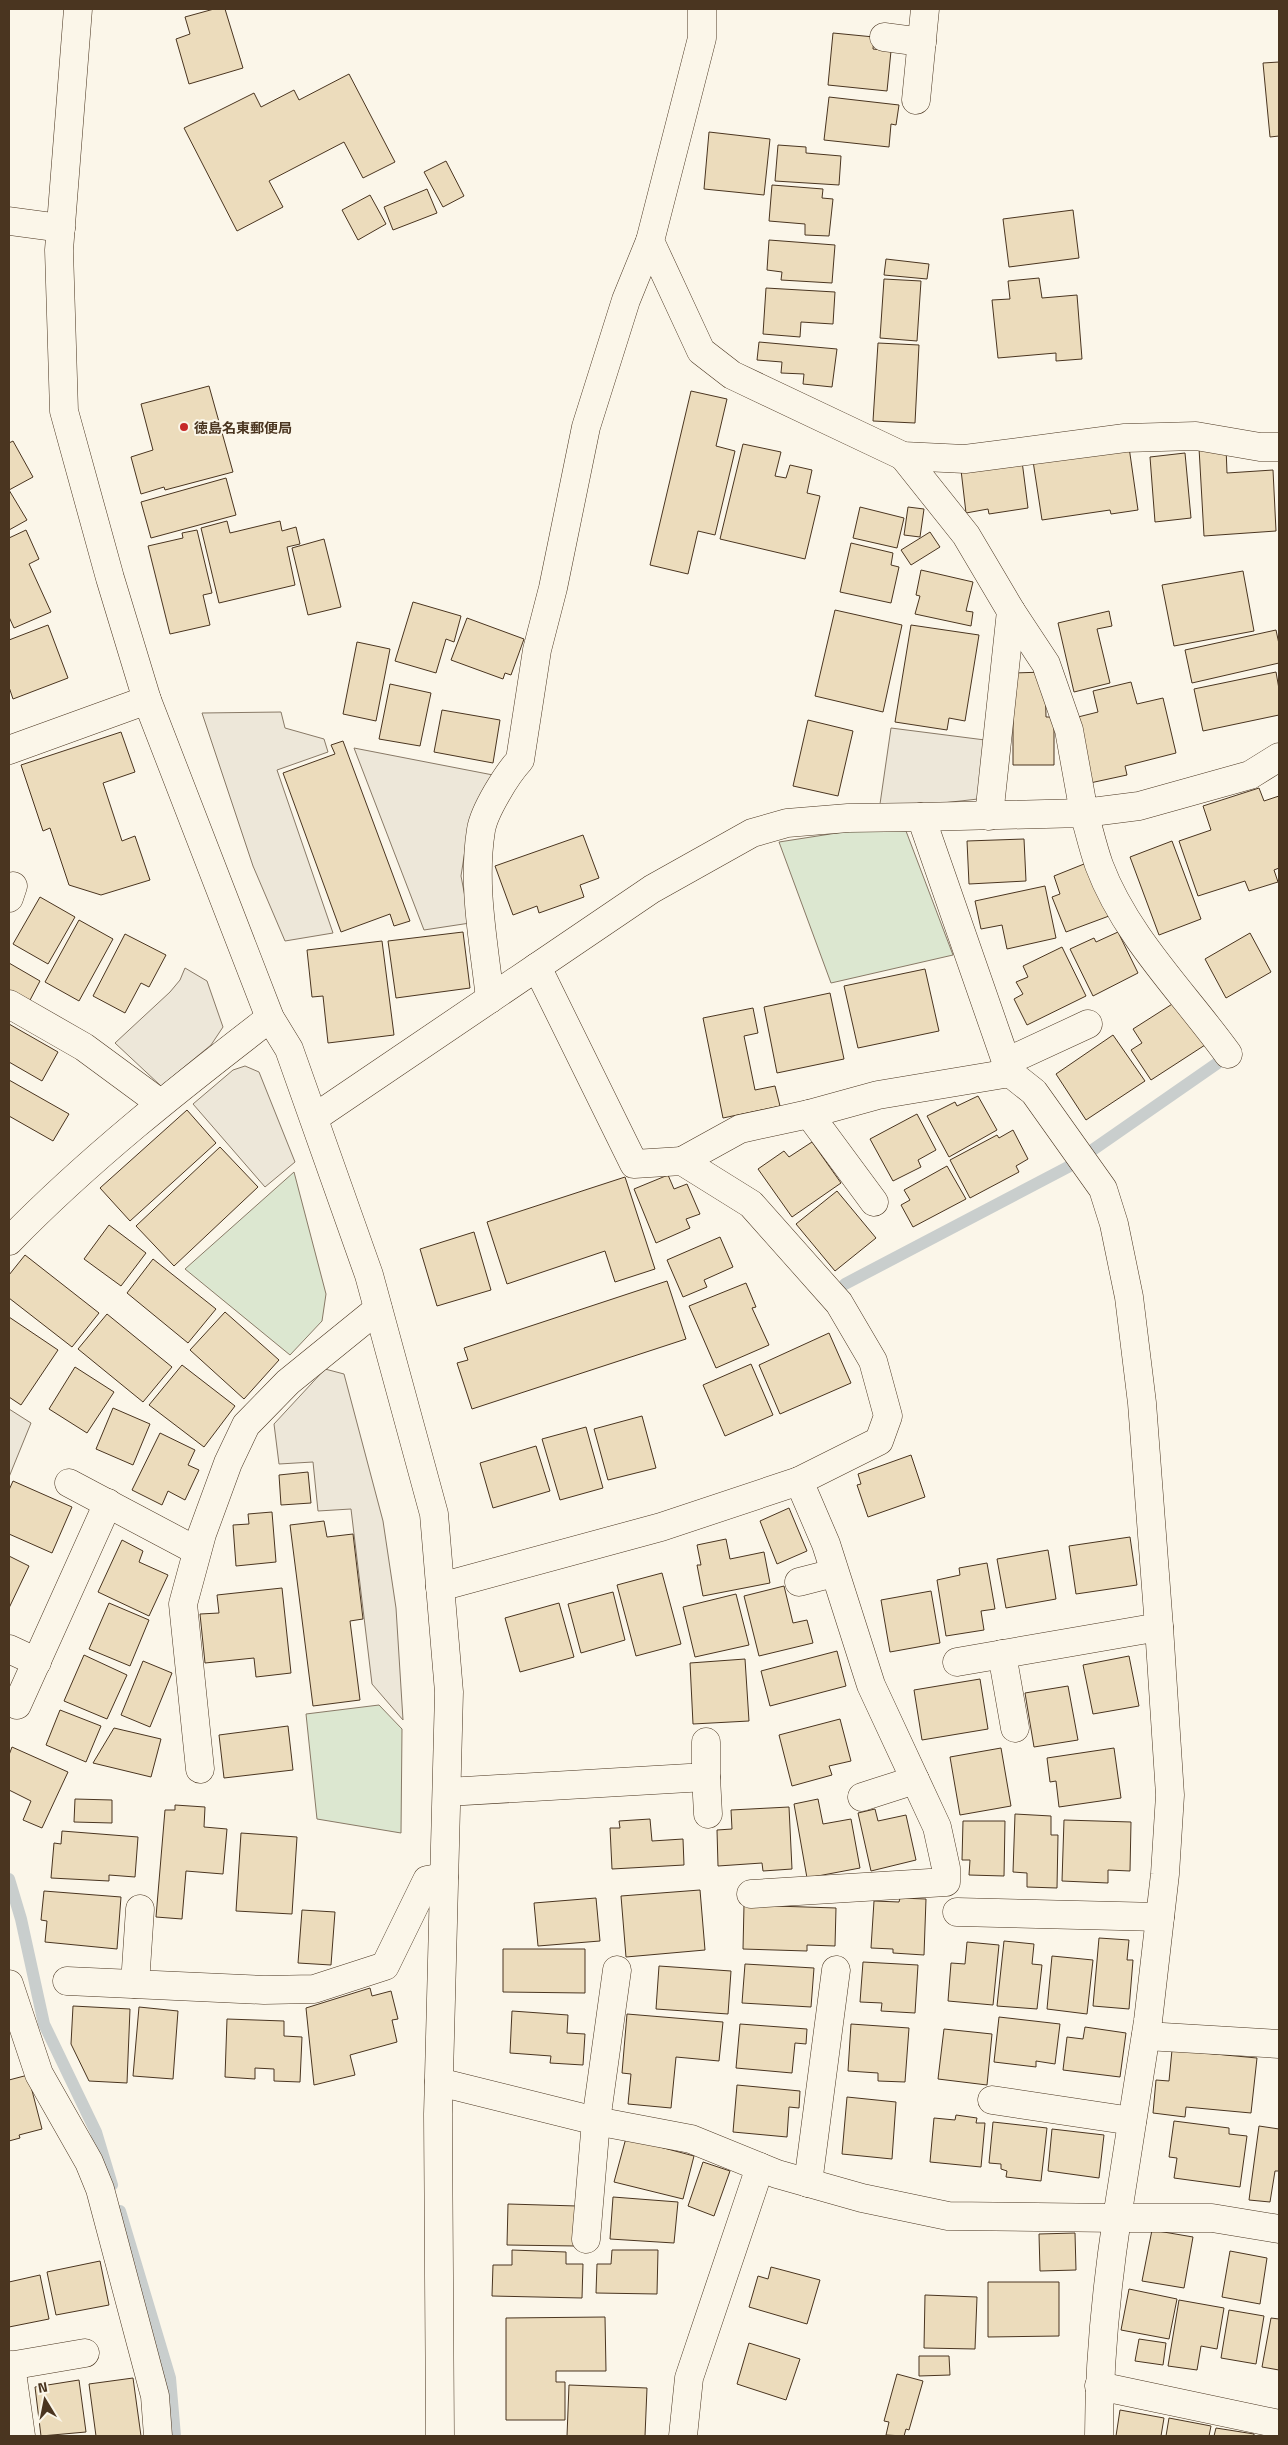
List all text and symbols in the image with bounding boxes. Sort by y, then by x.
place label: 徳島名東郵便局 [194,417,292,438]
marker: 徳島名東郵便局 [178,421,190,433]
north arrow [20,2375,70,2425]
text: N [36,2376,49,2398]

